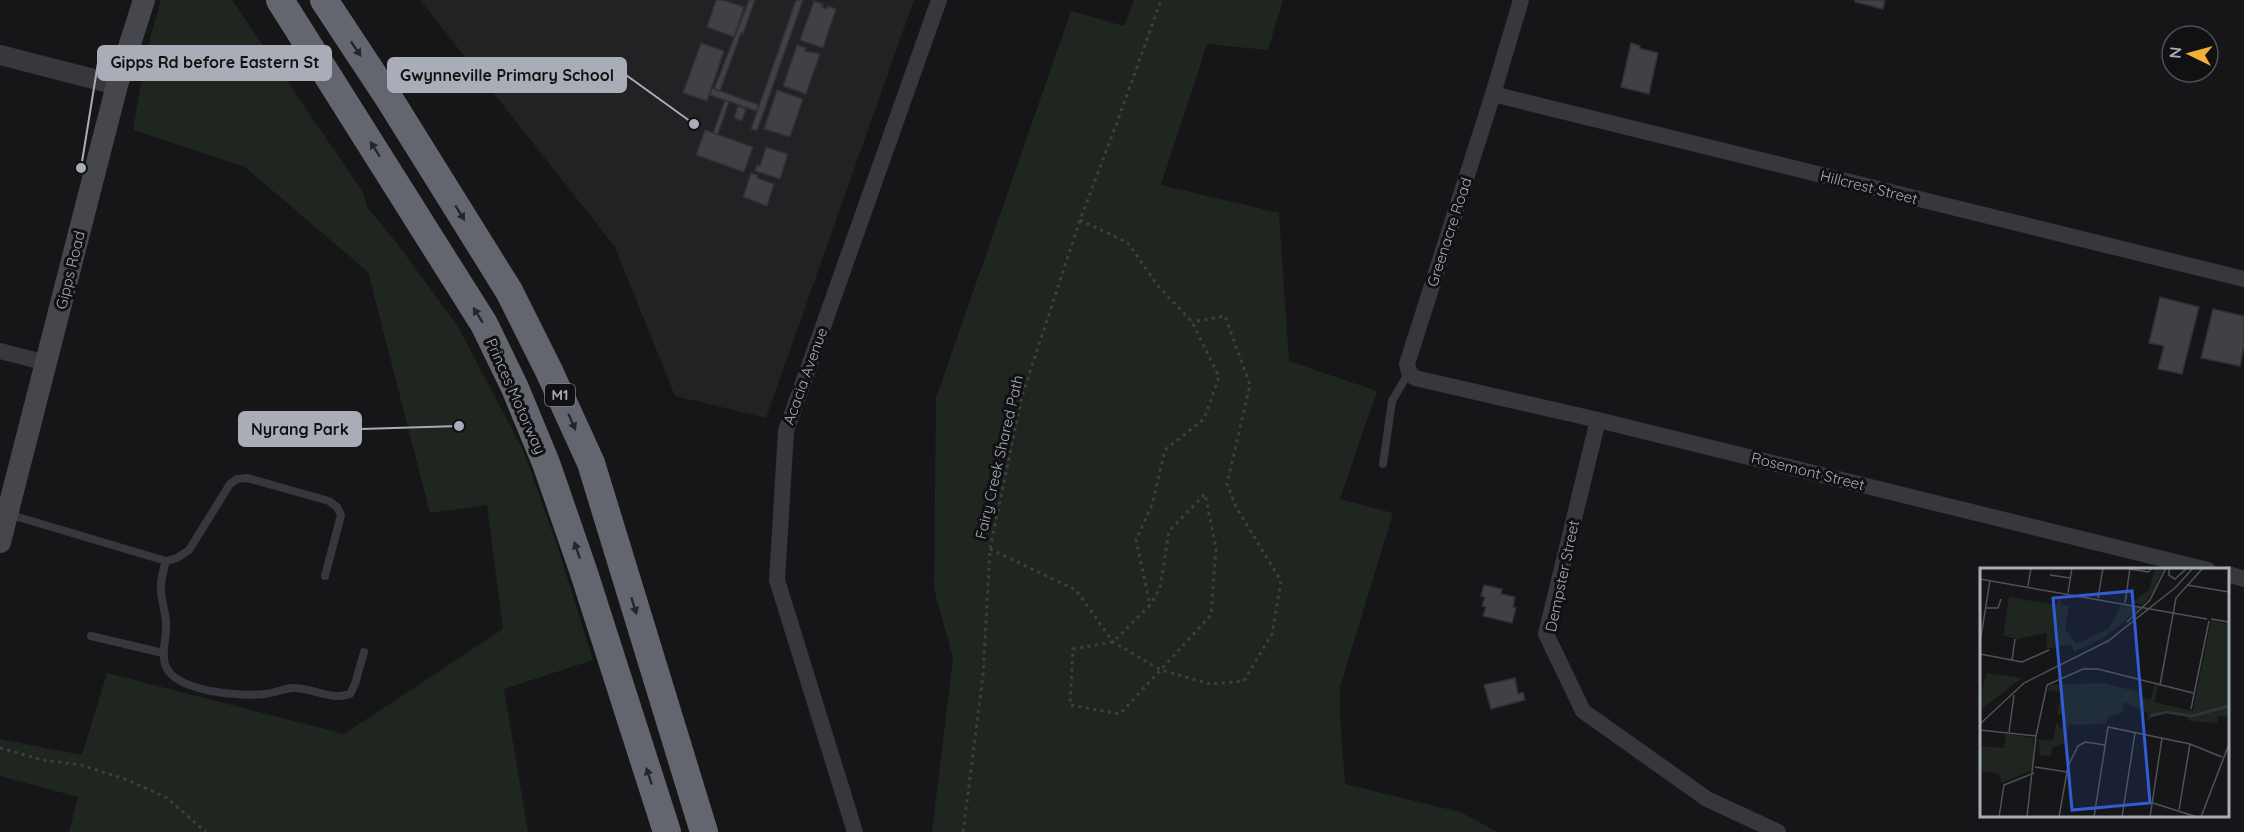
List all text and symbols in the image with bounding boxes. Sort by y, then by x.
north arrow [2160,24,2220,84]
one-way arrow [350,41,361,57]
callout: Gipps Rd before Eastern St [98,46,331,80]
text: N [2165,46,2186,59]
text: Gipps Rd before Eastern St [110,52,320,72]
callout: Gwynneville Primary School [388,58,626,92]
text: Gwynneville Primary School [400,65,614,85]
one-way arrow [370,141,381,157]
street label: Hillcrest Street [1818,166,1920,208]
street label: Greenacre Road [1422,175,1476,289]
one-way arrow [455,205,466,221]
street label: Gipps Road [51,229,89,311]
one-way arrow [473,307,484,323]
street label: Acacia Avenue [779,325,831,427]
street label: Princes Motorway [482,335,550,457]
street label: Fairy Creek Shared Path [971,373,1027,541]
road number: M1 [545,384,575,406]
callout: Nyrang Park [239,412,361,446]
one-way arrow [568,413,577,431]
text: Nyrang Park [251,419,349,439]
street label: Rosemont Street [1749,448,1867,494]
street label: Dempster Street [1541,518,1583,634]
one-way arrow [571,541,581,559]
inset map [1980,568,2229,817]
one-way arrow [630,598,640,616]
one-way arrow [644,767,653,785]

